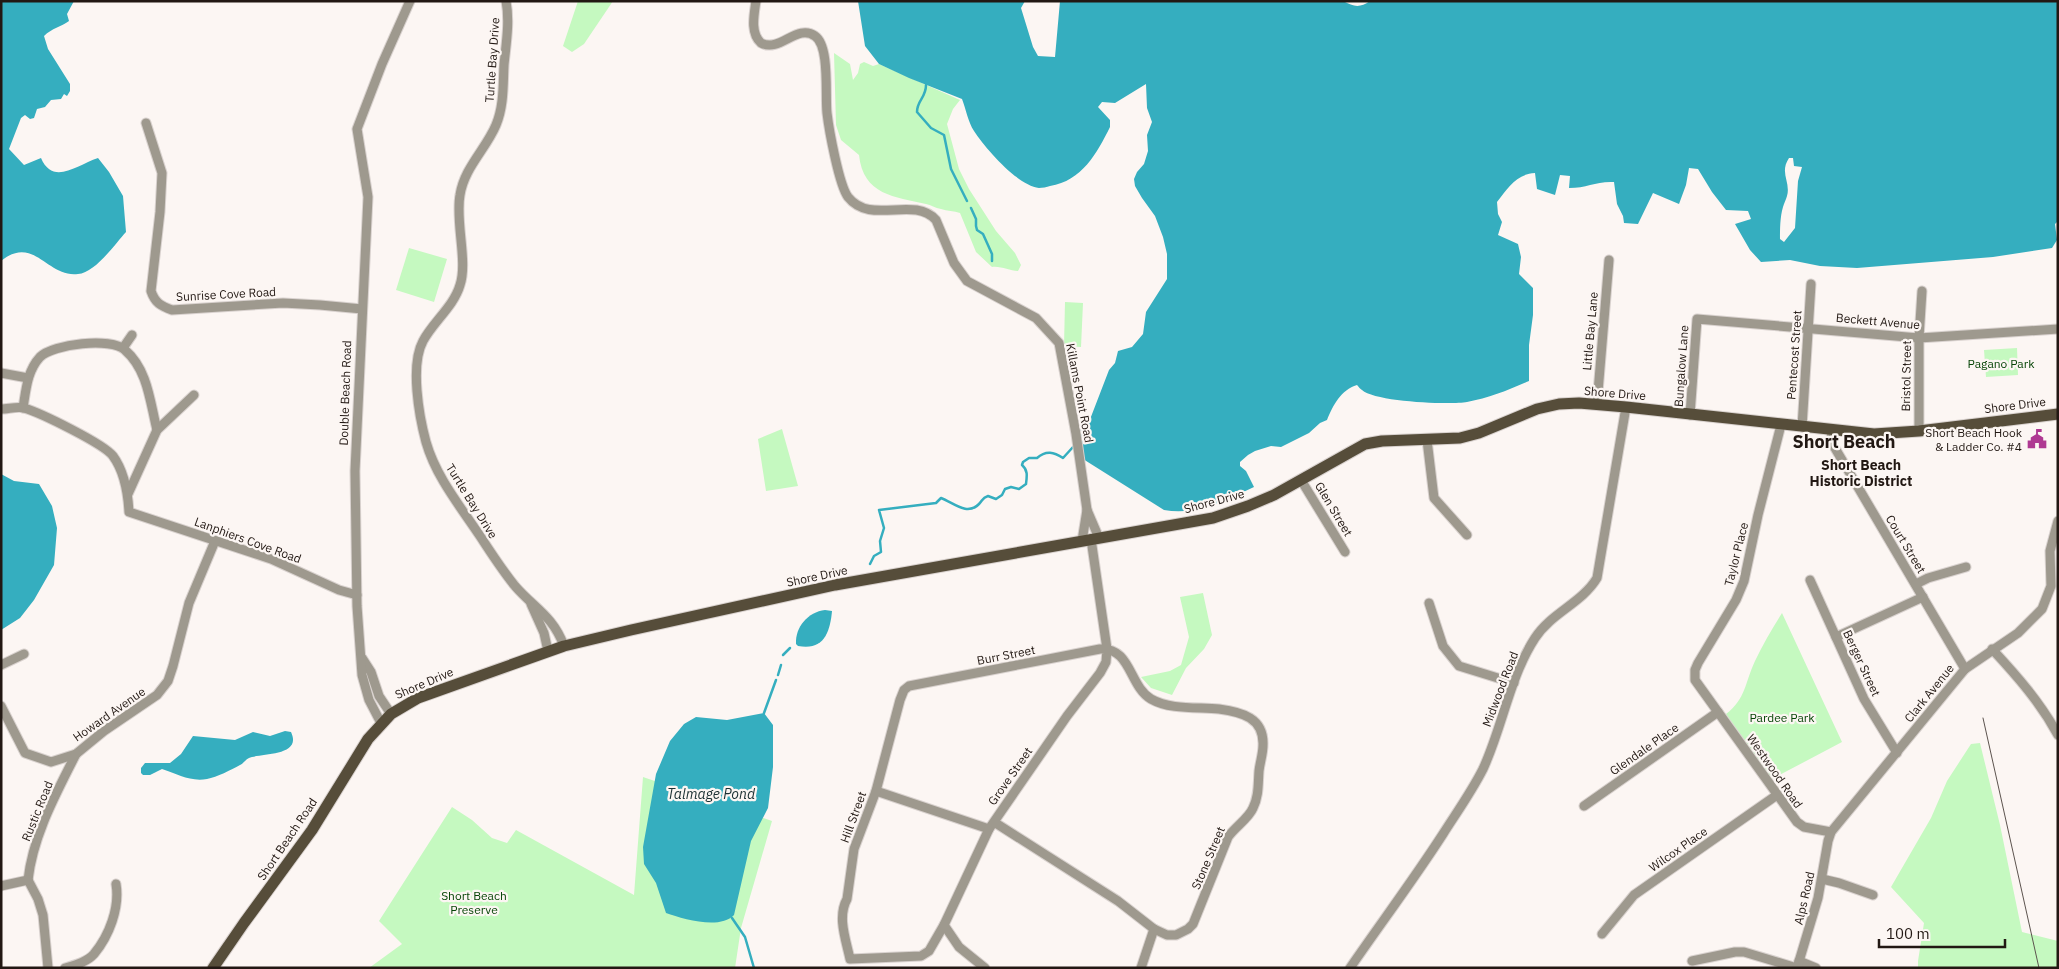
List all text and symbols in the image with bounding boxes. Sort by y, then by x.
street label: Turtle Bay Drive [482,17,502,103]
street label: Sunrise Cove Road [176,284,276,304]
street label: Little Bay Lane [1579,291,1601,371]
street label: Pentecost Street [1783,310,1805,400]
street label: Beckett Avenue [1835,310,1921,332]
street label: Bungalow Lane [1671,324,1691,407]
street label: Double Beach Road [336,340,354,446]
street label: Bristol Street [1898,340,1914,412]
street label: Killams Point Road [1063,342,1097,444]
park label: Pagano Park [1968,356,2035,371]
street label: Shore Drive [1583,383,1647,403]
street label: Shore Drive [1983,394,2047,416]
place label: Short Beach Hook & Ladder Co. #4 [1925,425,2023,454]
public building icon: Short Beach Hook & Ladder Co. #4 [2026,428,2048,450]
district label: Short Beach [1793,430,1896,453]
district label: Short Beach Historic District [1810,456,1912,490]
street label: Turtle Bay Drive [443,461,501,541]
street label: Glen Street [1312,479,1356,539]
street label: Shore Drive [1182,486,1246,516]
street label: Court Street [1883,512,1929,576]
street label: Lanphiers Cove Road [193,514,303,566]
street label: Taylor Place [1721,520,1751,587]
street label: Shore Drive [785,562,849,590]
street label: Berger Street [1840,627,1884,699]
street label: Burr Street [976,642,1036,668]
street label: Midwood Road [1479,649,1521,729]
street label: Clark Avenue [1901,660,1957,725]
street label: Shore Drive [392,664,456,702]
street label: Howard Avenue [70,683,148,744]
park label: Pardee Park [1749,710,1815,725]
street label: Glendale Place [1607,720,1682,778]
street label: Westwood Road [1744,731,1806,811]
street label: Grove Street [985,744,1035,808]
street label: Rustic Road [18,779,56,843]
water label: Talmage Pond [667,785,756,803]
street label: Hill Street [837,789,869,845]
street label: Short Beach Road [254,795,320,883]
street label: Wilcox Place [1646,823,1710,875]
street label: Stone Street [1188,824,1228,892]
street label: Alps Road [1791,870,1817,926]
park label: Short Beach Preserve [441,888,507,917]
scale bar [1879,916,2005,948]
text: 100 m [1886,924,1930,943]

